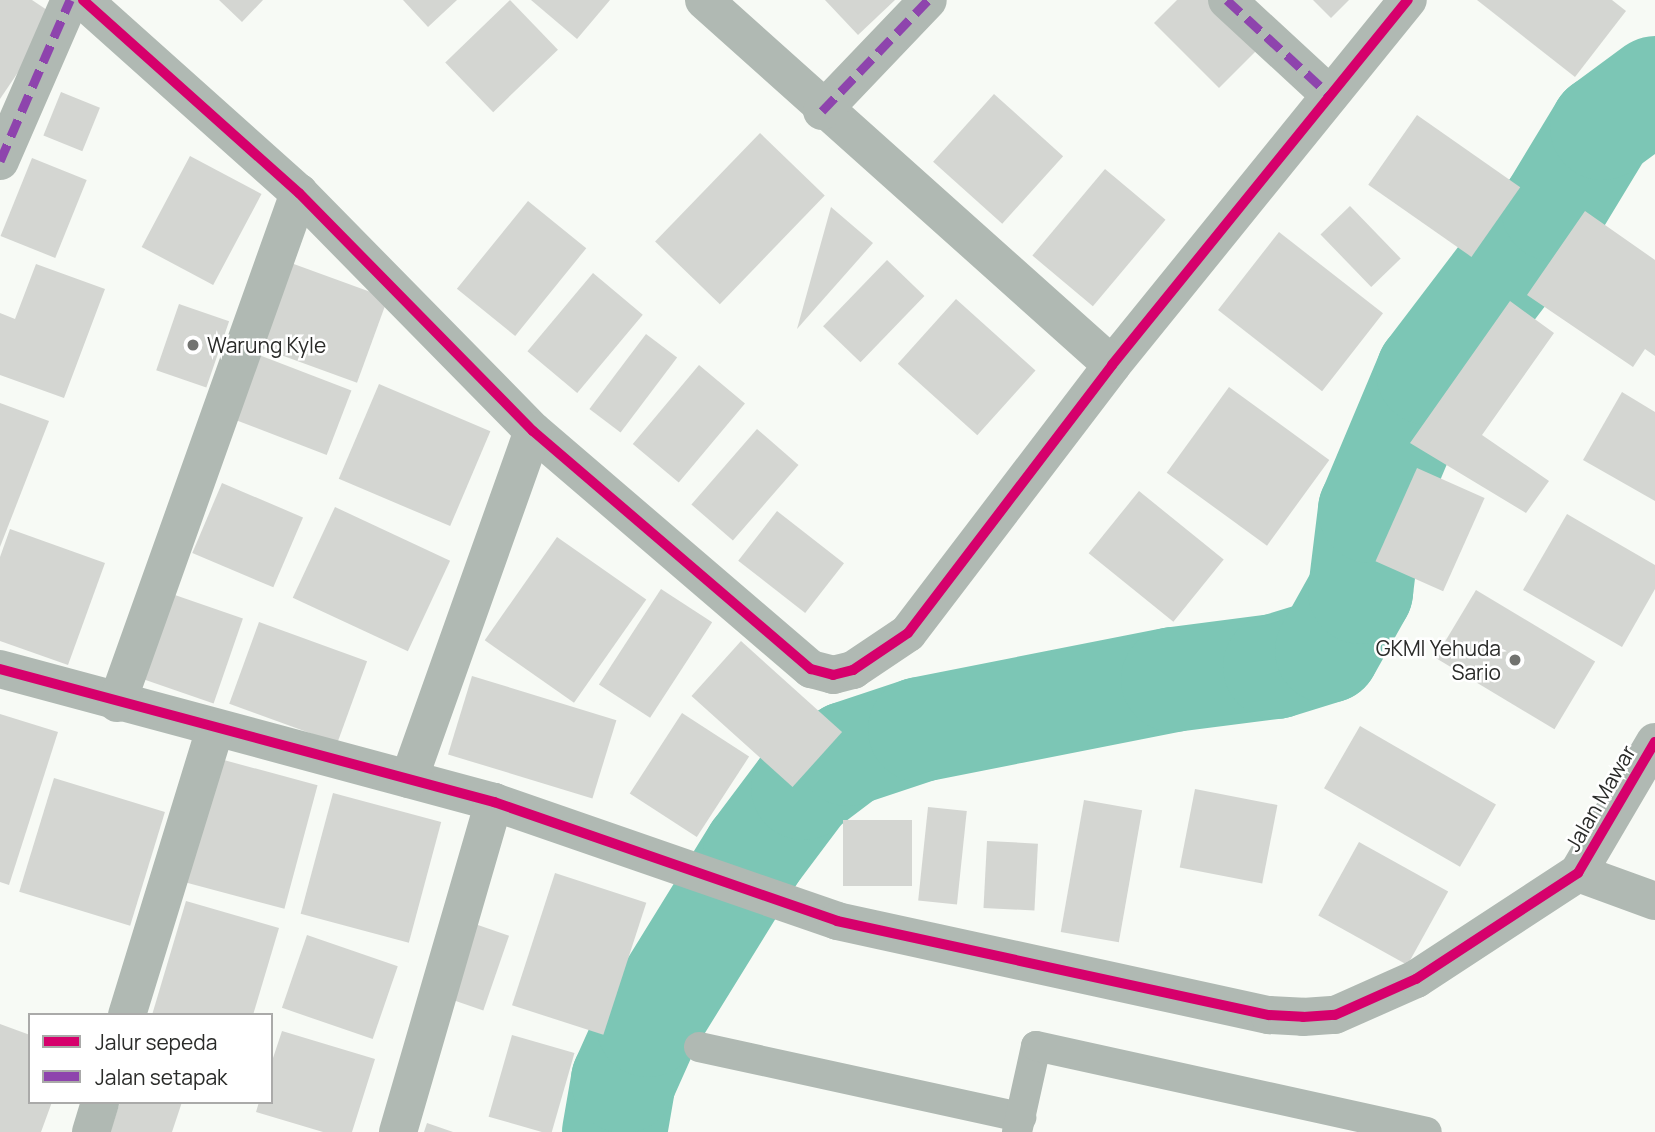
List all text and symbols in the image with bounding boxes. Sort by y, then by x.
place label: Warung Kyle [207,332,326,358]
marker: Warung Kyle [185,337,201,353]
place label: GKMI Yehuda Sario [1376,635,1501,685]
marker: GKMI Yehuda Sario [1507,652,1523,668]
street label: Jalan Mawar [1560,740,1640,856]
legend [28,1013,273,1104]
text: Jalur sepeda [95,1028,217,1056]
text: Jalan setapak [95,1063,228,1091]

